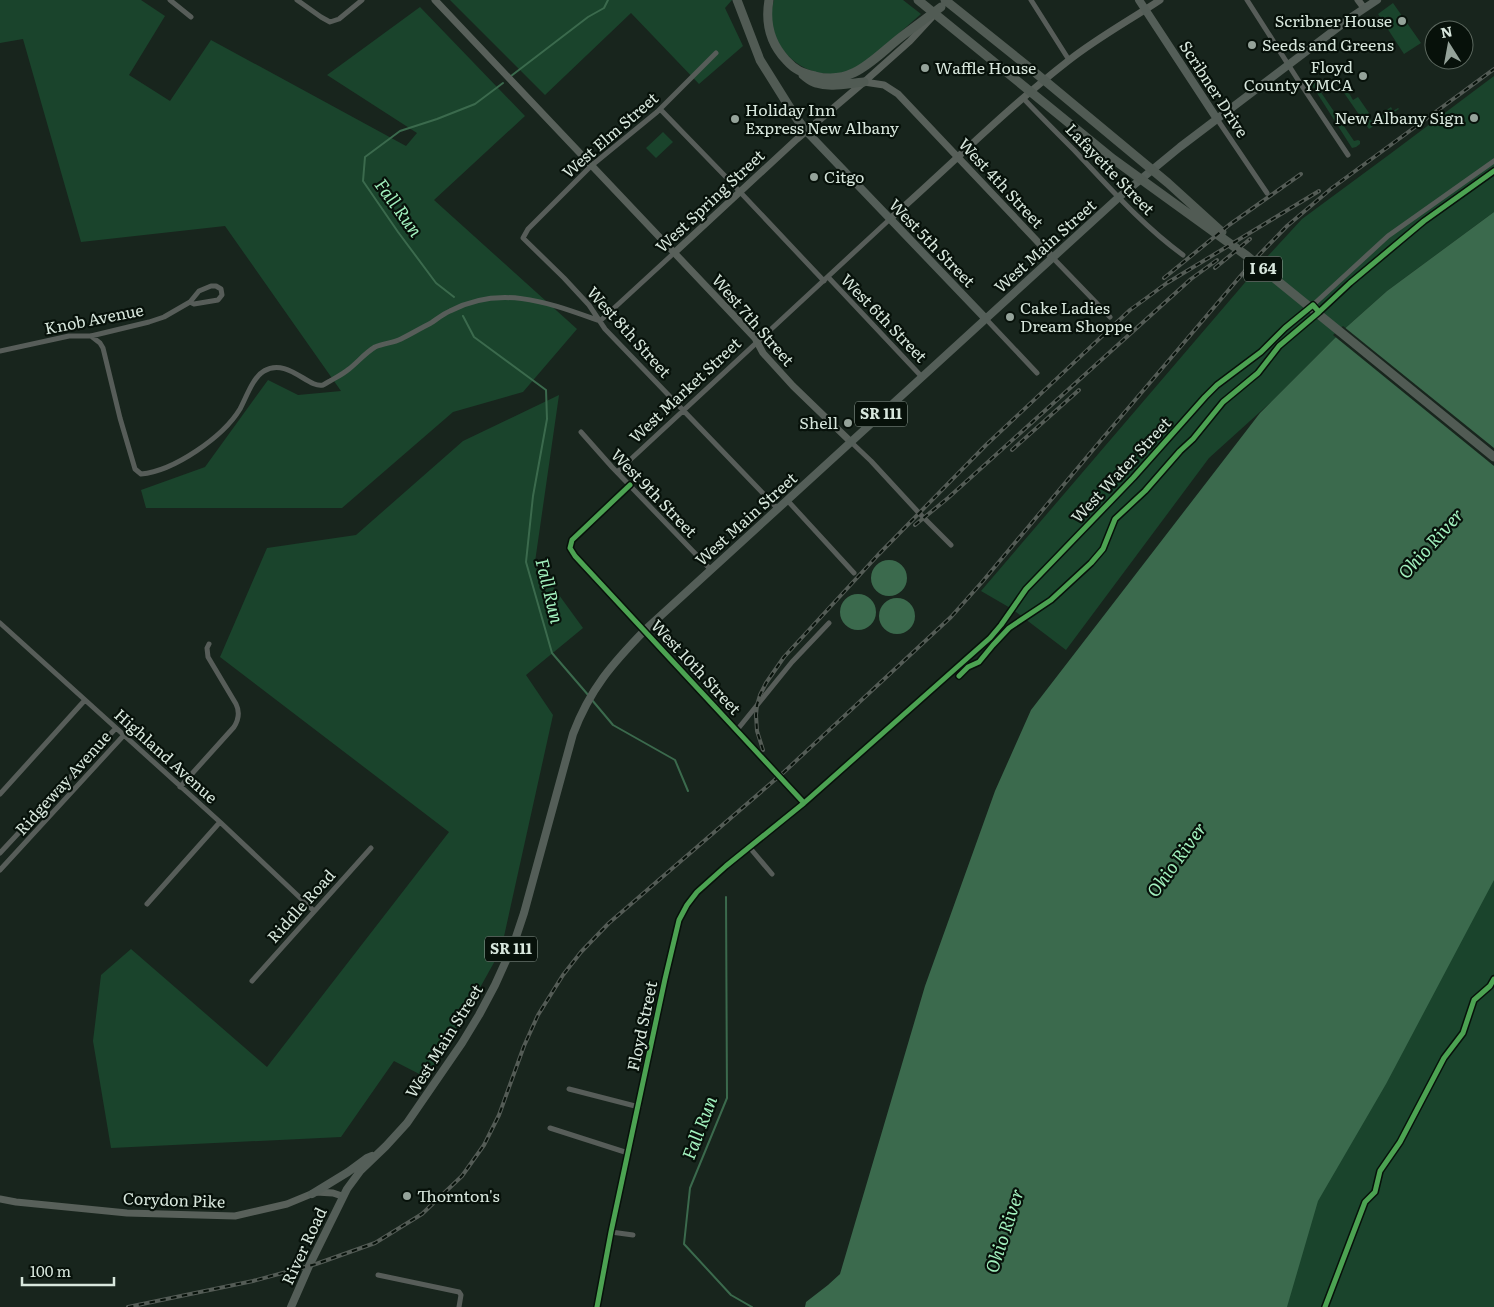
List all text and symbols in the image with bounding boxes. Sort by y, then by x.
place label: Scribner House [1275,8,1392,32]
marker: Scribner House [1396,15,1408,27]
north arrow [1424,20,1474,70]
text: N [1439,20,1454,42]
place label: Seeds and Greens [1262,32,1394,56]
street label: Scribner Drive [1175,35,1255,142]
marker: Seeds and Greens [1246,39,1258,51]
place label: Floyd County YMCA [1244,54,1353,96]
place label: Waffle House [935,55,1036,79]
marker: Waffle House [919,62,931,74]
marker: Floyd County YMCA [1357,70,1369,82]
street label: West Elm Street [556,85,663,183]
place label: Holiday Inn Express New Albany [745,97,900,139]
place label: New Albany Sign [1334,105,1464,129]
marker: New Albany Sign [1468,112,1480,124]
marker: Holiday Inn Express New Albany [729,113,741,125]
street label: Lafayette Street [1061,117,1161,220]
street label: West 4th Street [954,132,1050,233]
street label: West Spring Street [649,143,770,257]
place label: Citgo [824,164,865,188]
marker: Citgo [808,171,820,183]
water label: Fall Run [369,172,430,242]
street label: West Main Street [988,192,1101,298]
street label: West 5th Street [884,193,982,292]
road number: I 64 [1244,256,1282,282]
street label: West 6th Street [836,267,934,368]
street label: West 7th Street [707,268,801,371]
street label: West 8th Street [582,280,678,383]
place label: Cake Ladies Dream Shoppe [1020,295,1132,337]
street label: Knob Avenue [42,297,145,339]
marker: Cake Ladies Dream Shoppe [1004,311,1016,323]
street label: West Market Street [623,331,746,448]
road number: SR 111 [855,402,907,426]
place label: Shell [799,410,838,434]
street label: West Water Street [1065,411,1176,528]
marker: Shell [842,417,854,429]
street label: West 9th Street [606,443,704,542]
street label: West Main Street [689,465,802,571]
water label: Ohio River [1391,502,1469,584]
water label: Fall Run [529,555,572,626]
street label: West 10th Street [646,613,748,720]
street label: Highland Avenue [110,702,224,808]
street label: Ridgeway Avenue [9,725,116,840]
water label: Ohio River [1139,816,1212,902]
street label: Riddle Road [261,863,340,947]
road number: SR 111 [485,936,537,962]
street label: Floyd Street [620,978,662,1073]
street label: West Main Street [399,979,488,1102]
water label: Fall Run [674,1091,723,1163]
place label: Thornton's [417,1183,500,1207]
street label: Corydon Pike [122,1185,226,1213]
water label: Ohio River [977,1185,1030,1276]
marker: Thornton's [401,1190,413,1202]
street label: River Road [275,1203,332,1288]
scale bar [22,1254,115,1286]
text: 100 m [30,1259,71,1282]

